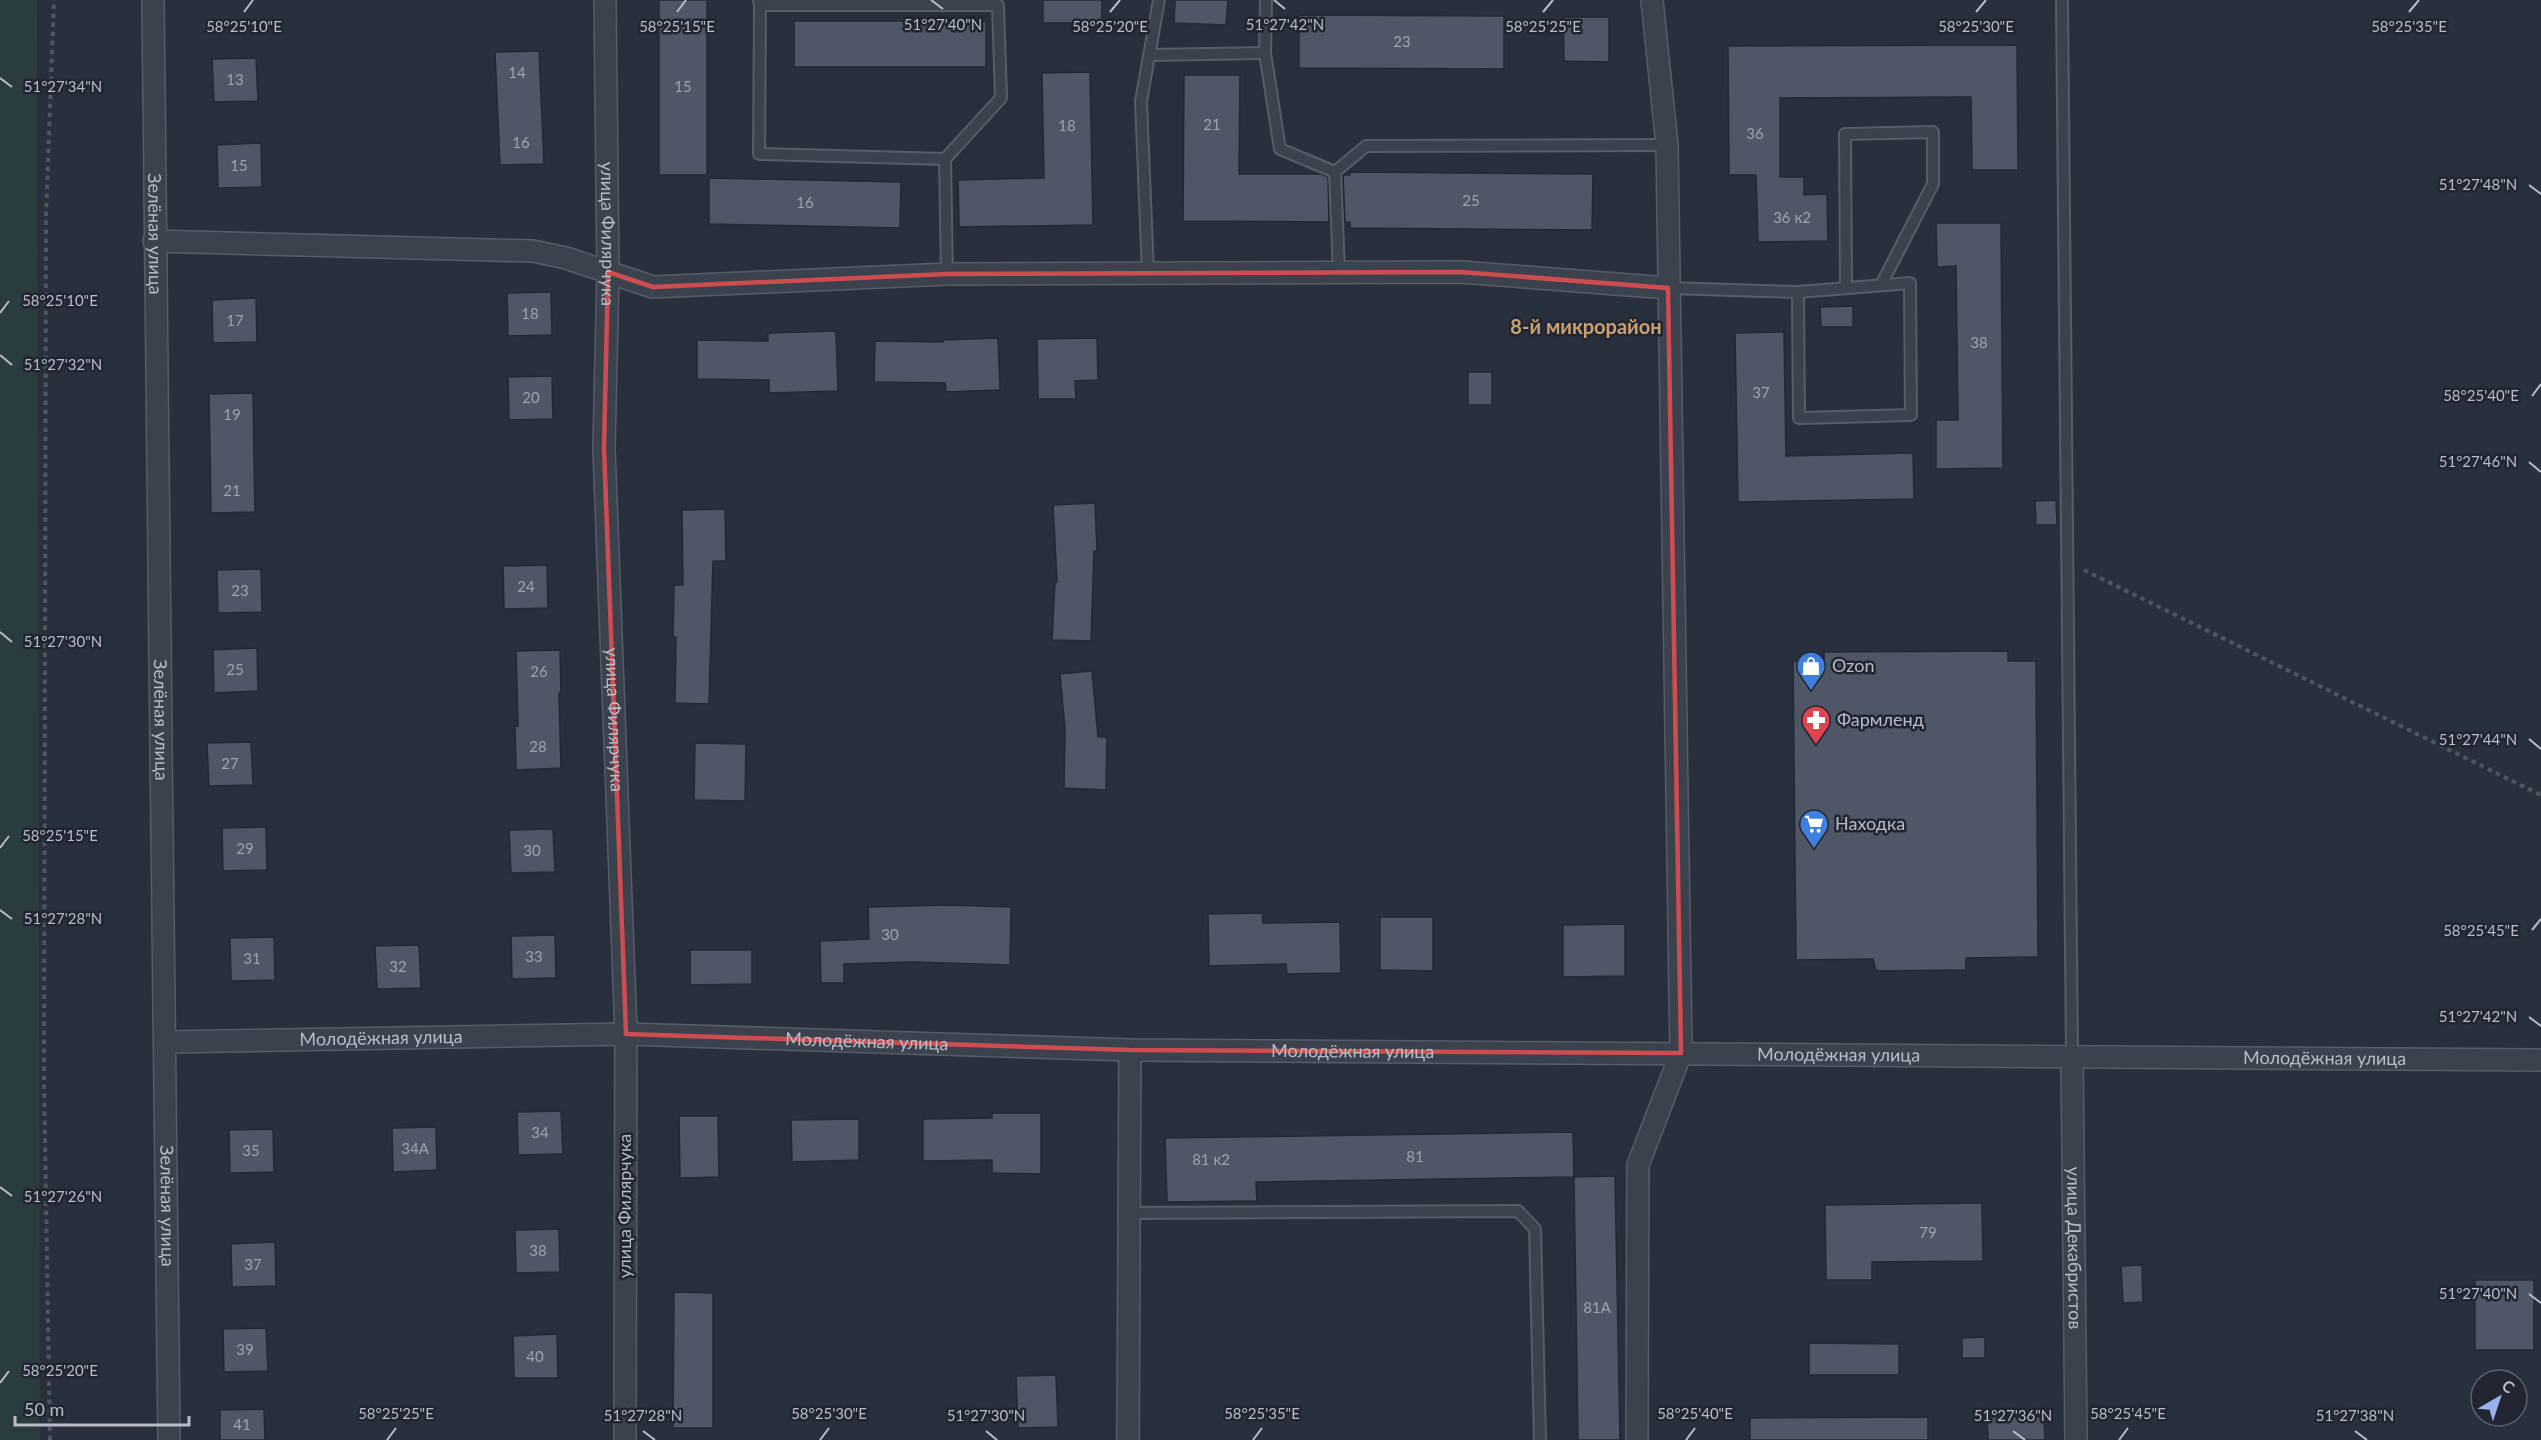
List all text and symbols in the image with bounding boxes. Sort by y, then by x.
text: 51°27'40"N [904,15,982,33]
text: 51°27'42"N [1246,15,1324,33]
text: 58°25'10"E [206,17,282,35]
text: 58°25'15"E [639,17,715,35]
text: 58°25'20"E [1072,17,1148,35]
text: 58°25'25"E [1505,17,1581,35]
text: 58°25'30"E [1938,17,2014,35]
text: 58°25'35"E [2371,17,2447,35]
house number: 23 [1393,32,1411,50]
house number: 14 [508,63,526,81]
house number: 13 [226,70,244,88]
text: 51°27'34"N [24,77,102,95]
house number: 15 [674,77,692,95]
house number: 21 [1203,115,1221,133]
house number: 18 [1058,116,1076,134]
house number: 36 [1746,124,1764,142]
house number: 16 [512,133,530,151]
house number: 15 [230,156,248,174]
street label: улица Филярчука [597,162,620,306]
street label: Зелёная улица [144,173,167,295]
text: 51°27'48"N [2439,175,2517,193]
house number: 25 [1462,191,1480,209]
house number: 16 [796,193,814,211]
house number: 36 к2 [1773,208,1811,226]
text: 58°25'10"E [22,291,98,309]
house number: 18 [521,304,539,322]
house number: 17 [226,311,244,329]
district label: 8-й микрорайон [1510,314,1662,338]
house number: 38 [1970,333,1988,351]
text: 51°27'32"N [24,355,102,373]
house number: 37 [1752,383,1770,401]
text: 58°25'40"E [2443,386,2519,404]
house number: 20 [522,388,540,406]
house number: 19 [223,405,241,423]
text: 51°27'46"N [2439,452,2517,470]
house number: 21 [223,481,241,499]
house number: 24 [517,577,535,595]
house number: 23 [231,581,249,599]
text: 51°27'30"N [24,632,102,650]
street label: улица Филярчука [601,647,629,792]
shop icon: Ozon [1795,650,1827,692]
place label: Ozon [1832,654,1874,676]
street label: Зелёная улица [150,659,173,781]
house number: 25 [226,660,244,678]
house number: 26 [530,662,548,680]
pharmacy icon: Фармленд [1800,704,1832,746]
place label: Фармленд [1837,708,1924,730]
text: 51°27'44"N [2439,730,2517,748]
house number: 28 [529,737,547,755]
house number: 27 [221,754,239,772]
supermarket icon: Находка [1798,808,1830,850]
place label: Находка [1835,812,1905,834]
text: 58°25'15"E [22,826,98,844]
house number: 29 [236,839,254,857]
house number: 30 [523,841,541,859]
text: 51°27'28"N [24,909,102,927]
text: 58°25'45"E [2443,921,2519,939]
house number: 30 [881,925,899,943]
house number: 33 [525,947,543,965]
house number: 31 [243,949,261,967]
house number: 32 [389,957,407,975]
text: 51°27'42"N [2439,1007,2517,1025]
street label: Молодёжная улица [299,1025,463,1050]
street label: Молодёжная улица [785,1027,949,1054]
street label: Молодёжная улица [1271,1039,1434,1062]
street label: Молодёжная улица [1757,1042,1920,1066]
street label: Молодёжная улица [2243,1046,2406,1069]
house number: 34 [531,1123,549,1141]
street label: улица Филярчука [613,1134,635,1278]
house number: 34А [401,1139,430,1157]
house number: 35 [242,1141,260,1159]
street label: Зелёная улица [156,1145,180,1267]
house number: 81 [1406,1147,1424,1165]
house number: 81 к2 [1192,1150,1230,1168]
street label: улица Декабристов [2063,1167,2087,1329]
text: 51°27'26"N [24,1187,102,1205]
house number: 79 [1919,1223,1937,1241]
house number: 38 [529,1241,547,1259]
house number: 37 [244,1255,262,1273]
text: 51°27'40"N [2439,1284,2517,1302]
house number: 81А [1583,1298,1612,1316]
house number: 39 [236,1340,254,1358]
house number: 40 [526,1347,544,1365]
text: 58°25'20"E [22,1361,98,1379]
north arrow [2469,1368,2529,1428]
text: С [2499,1375,2519,1397]
scale bar [15,1389,189,1427]
text: 50 m [24,1398,64,1420]
text: 58°25'25"E [358,1404,434,1422]
text: 58°25'30"E [791,1404,867,1422]
text: 58°25'35"E [1224,1404,1300,1422]
text: 58°25'40"E [1657,1404,1733,1422]
text: 58°25'45"E [2090,1404,2166,1422]
text: 51°27'28"N [604,1406,682,1424]
text: 51°27'30"N [947,1406,1025,1424]
text: 51°27'36"N [1974,1406,2052,1424]
text: 51°27'38"N [2316,1406,2394,1424]
house number: 41 [233,1415,251,1433]

